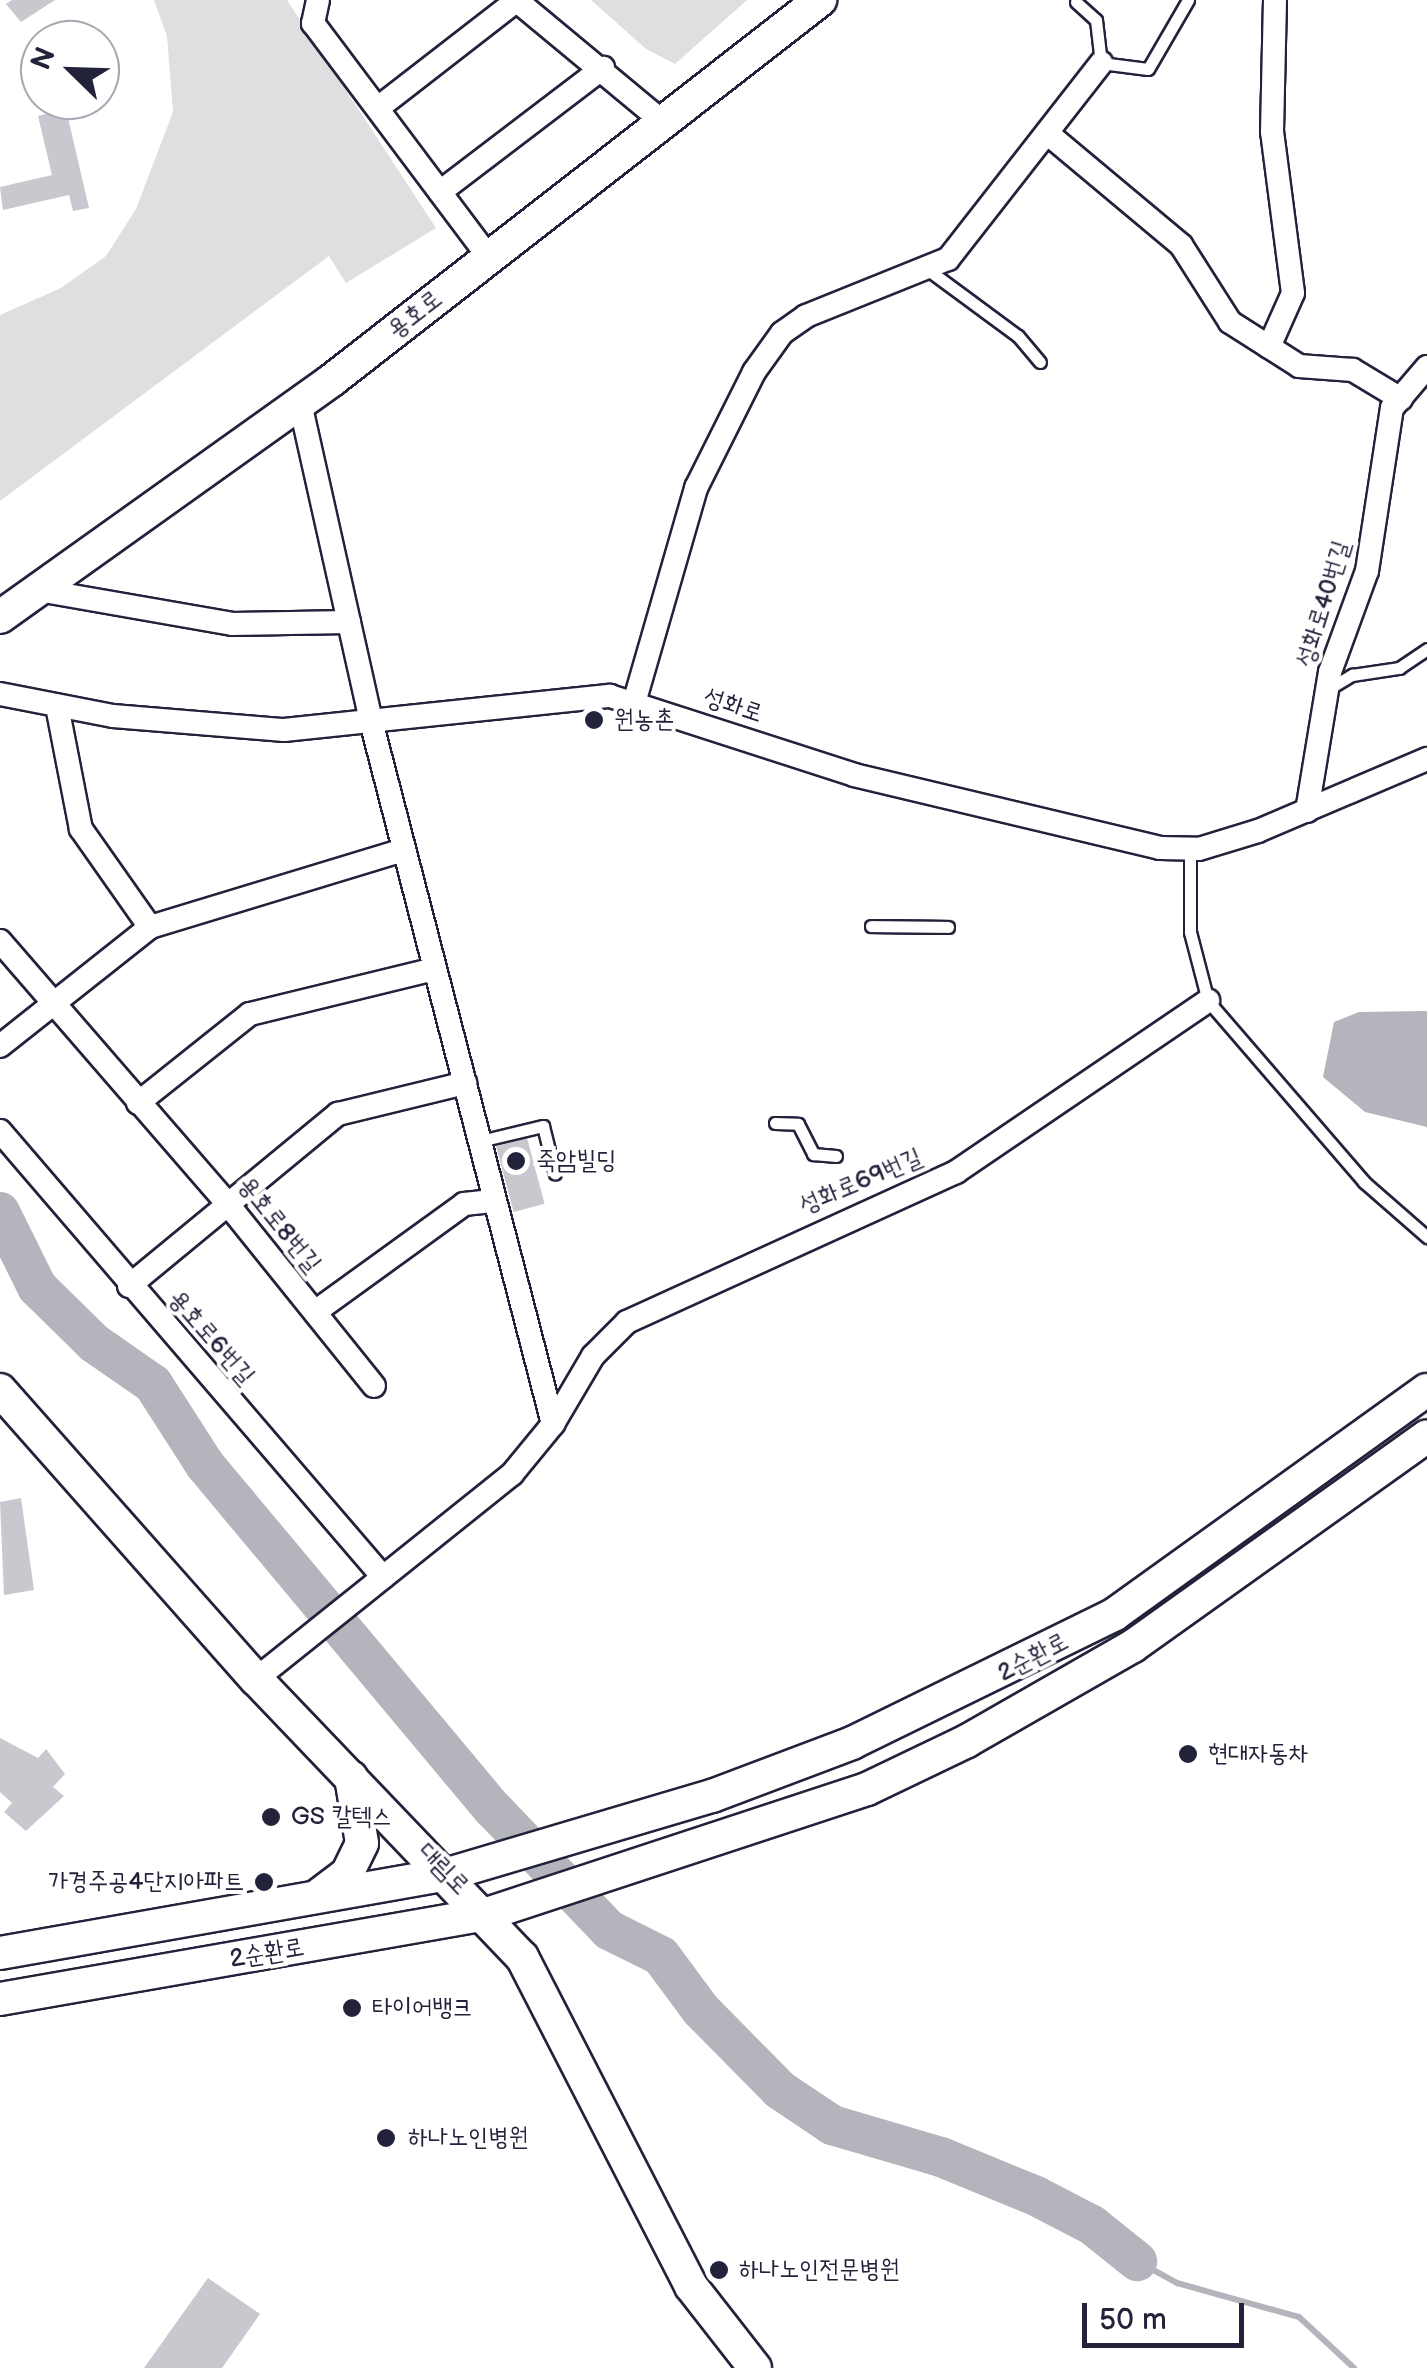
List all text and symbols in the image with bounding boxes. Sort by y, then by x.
north arrow [20,20,120,120]
text: N [24,43,63,75]
street label: 용호로 [382,285,448,345]
street label: 성화로40번길 [1291,537,1357,671]
street label: 성화로 [700,682,766,730]
place label: 원농촌 [614,705,674,735]
marker: 원농촌 [583,709,605,731]
street label: 성화로69번길 [795,1143,927,1221]
place label: 죽암빌딩 [536,1146,616,1176]
marker: 죽암빌딩 [505,1150,527,1172]
street label: 용호로8번길 [231,1171,327,1279]
street label: 용호로6번길 [162,1284,260,1392]
street label: 2순환로 [993,1627,1073,1689]
place label: 현대자동차 [1208,1739,1309,1769]
marker: 현대자동차 [1177,1743,1199,1765]
place label: GS 칼텍스 [291,1802,392,1832]
marker: GS 칼텍스 [260,1806,282,1828]
street label: 대림로 [411,1837,475,1901]
place label: 가경주공4단지아파트 [48,1867,244,1897]
marker: 가경주공4단지아파트 [253,1871,275,1893]
street label: 2순환로 [227,1933,307,1975]
place label: 타이어뱅크 [372,1993,473,2023]
marker: 타이어뱅크 [341,1997,363,2019]
place label: 하나노인병원 [408,2123,529,2153]
marker: 하나노인병원 [373,2125,399,2151]
place label: 하나노인전문병원 [739,2255,900,2285]
marker: 하나노인전문병원 [708,2259,730,2281]
scale bar [1087,2283,1250,2345]
text: 50 m [1099,2302,1167,2338]

